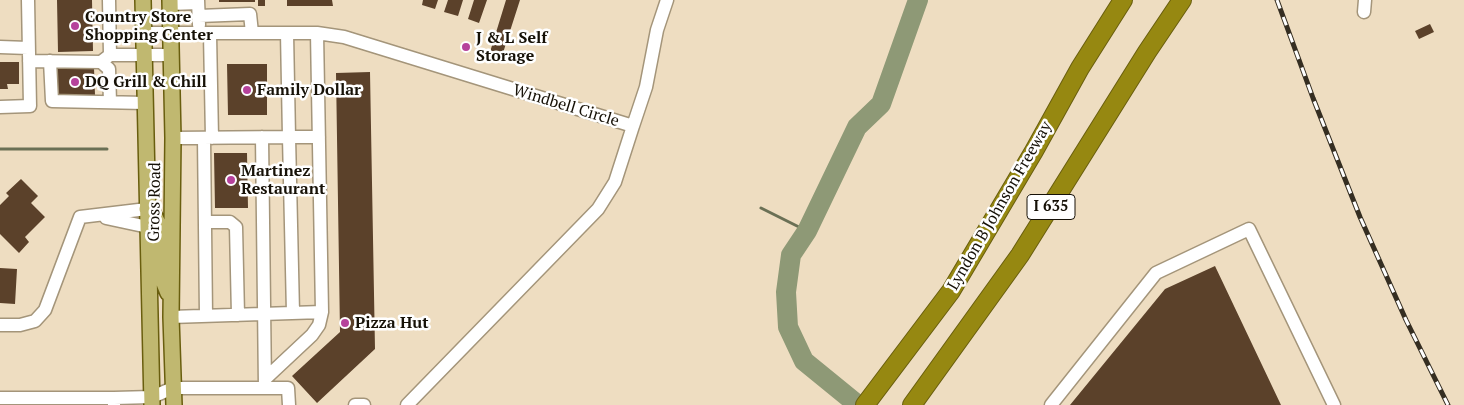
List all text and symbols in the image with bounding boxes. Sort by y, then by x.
place label: Country Store Shopping Center [85,7,213,45]
marker: Country Store Shopping Center [69,20,81,32]
place label: J & L Self Storage [476,28,547,66]
marker: J & L Self Storage [460,41,472,53]
place label: DQ Grill & Chill [85,72,207,92]
marker: DQ Grill & Chill [69,76,81,88]
place label: Family Dollar [257,80,361,100]
street label: Windbell Circle [511,81,621,131]
marker: Family Dollar [241,84,253,96]
street label: Lyndon B Johnson Freeway [944,118,1056,294]
place label: Martinez Restaurant [241,161,325,199]
street label: Gross Road [145,162,165,242]
marker: Martinez Restaurant [225,174,237,186]
road number: I 635 [1027,194,1075,220]
place label: Pizza Hut [355,313,429,333]
marker: Pizza Hut [339,317,351,329]

